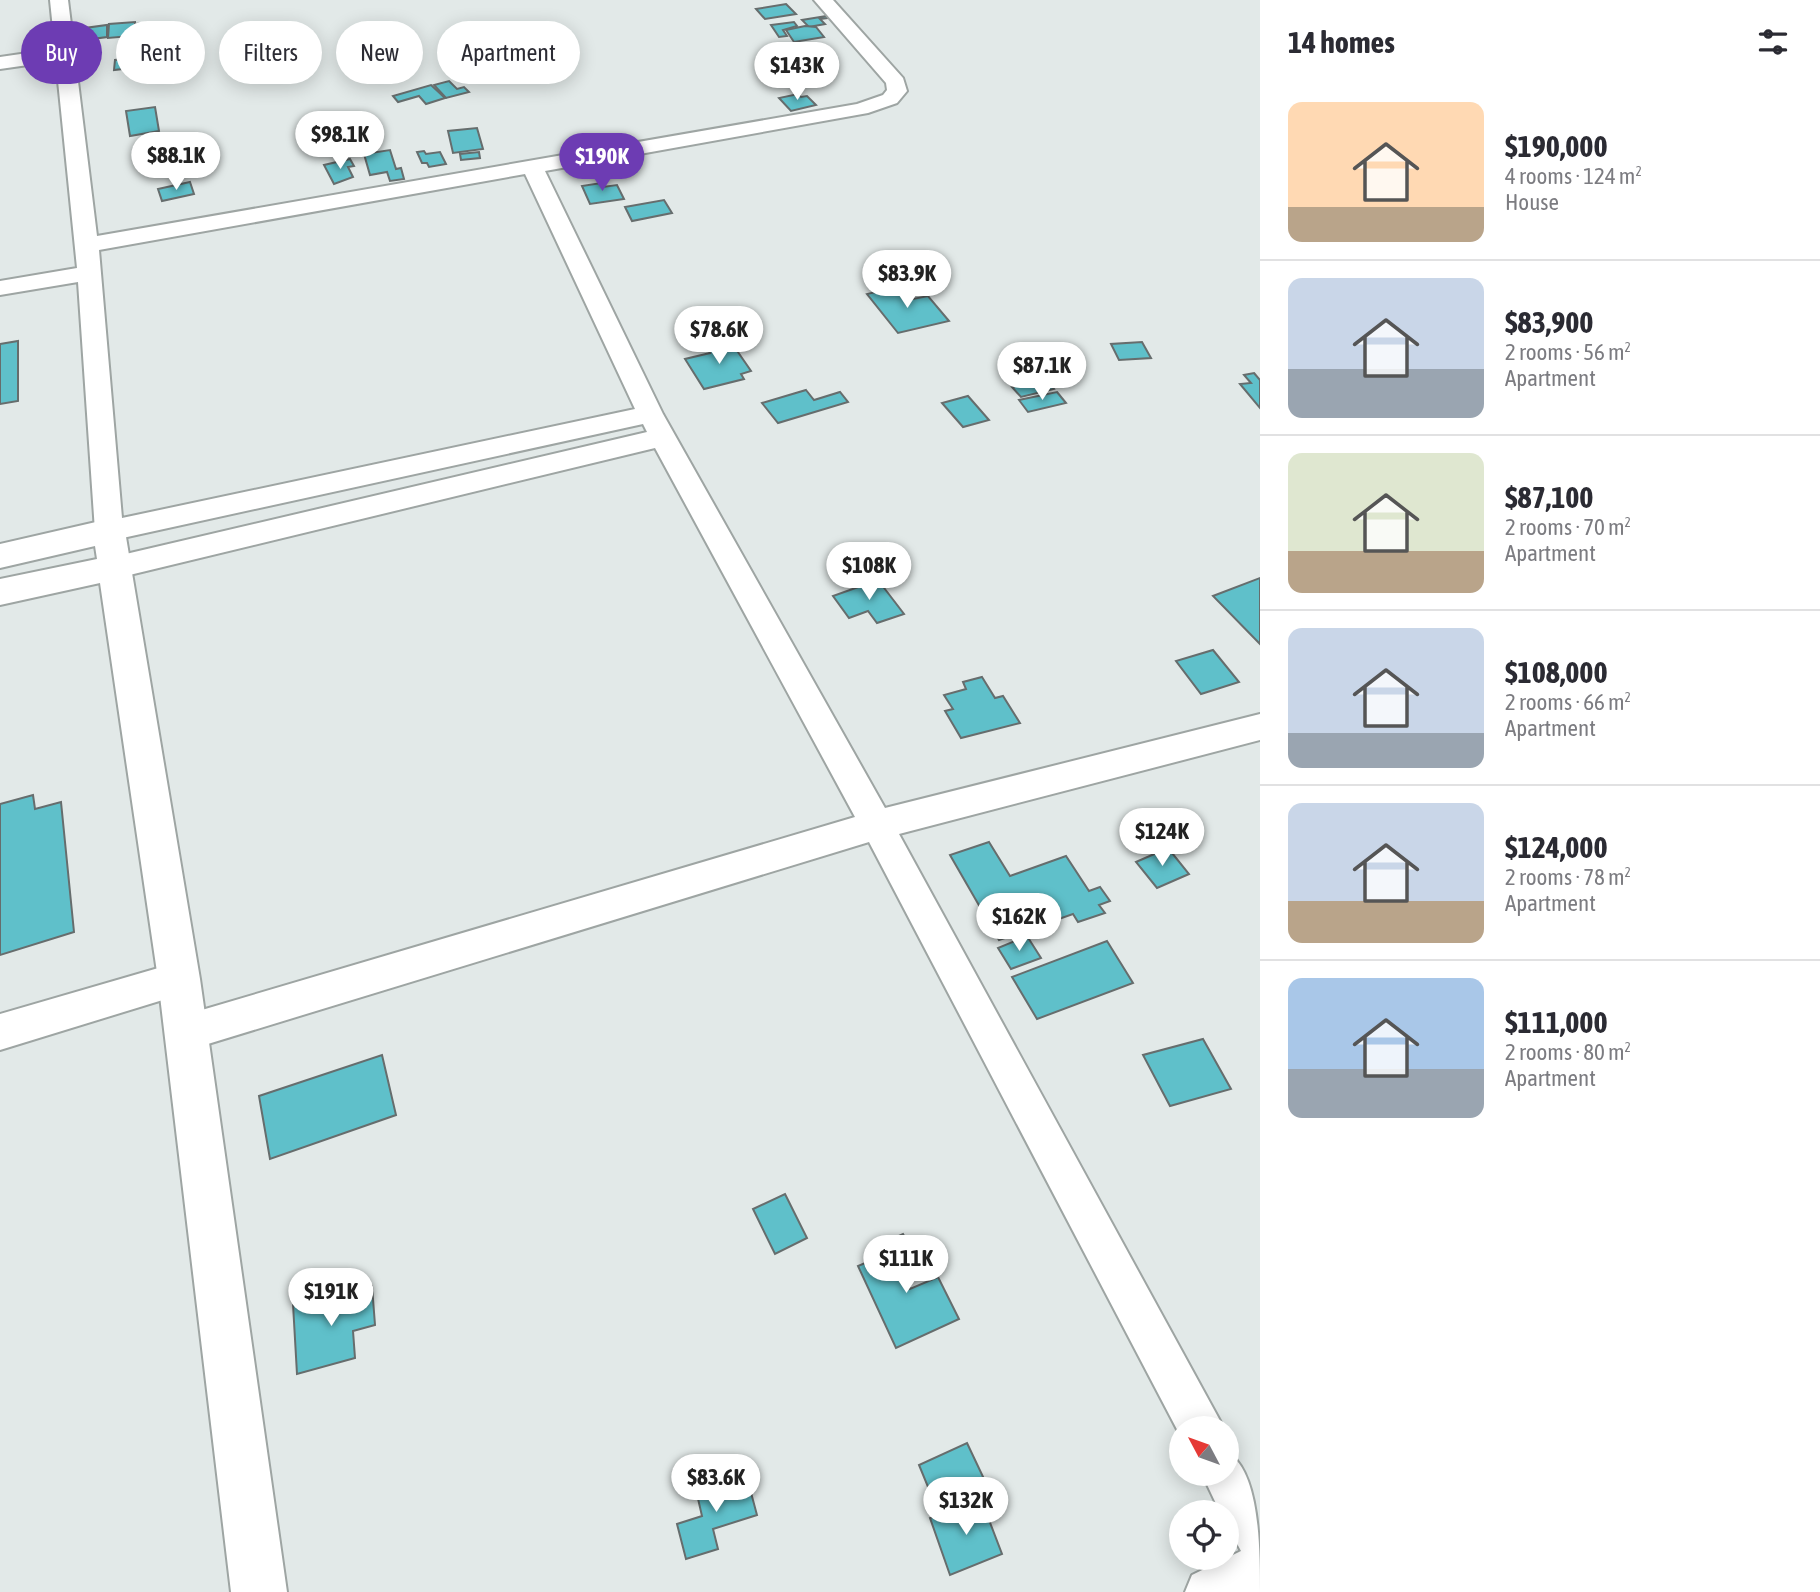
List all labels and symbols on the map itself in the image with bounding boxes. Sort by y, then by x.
pin: $143K [748,42,846,102]
pin: $98.1K [283,111,397,171]
pin: $88.1K [119,132,233,192]
pin: $190K [553,134,651,193]
pin: $83.9K [850,250,964,310]
pin: $78.6K [662,306,776,366]
pin: $87.1K [985,342,1099,402]
pin: $108K [820,542,918,602]
pin: $124K [1113,808,1211,868]
pin: $162K [970,894,1068,953]
pin: $111K [857,1236,955,1295]
pin: $191K [282,1268,380,1328]
north arrow [1169,1416,1239,1486]
pin: $83.6K [659,1454,773,1514]
pin: $132K [917,1478,1015,1537]

